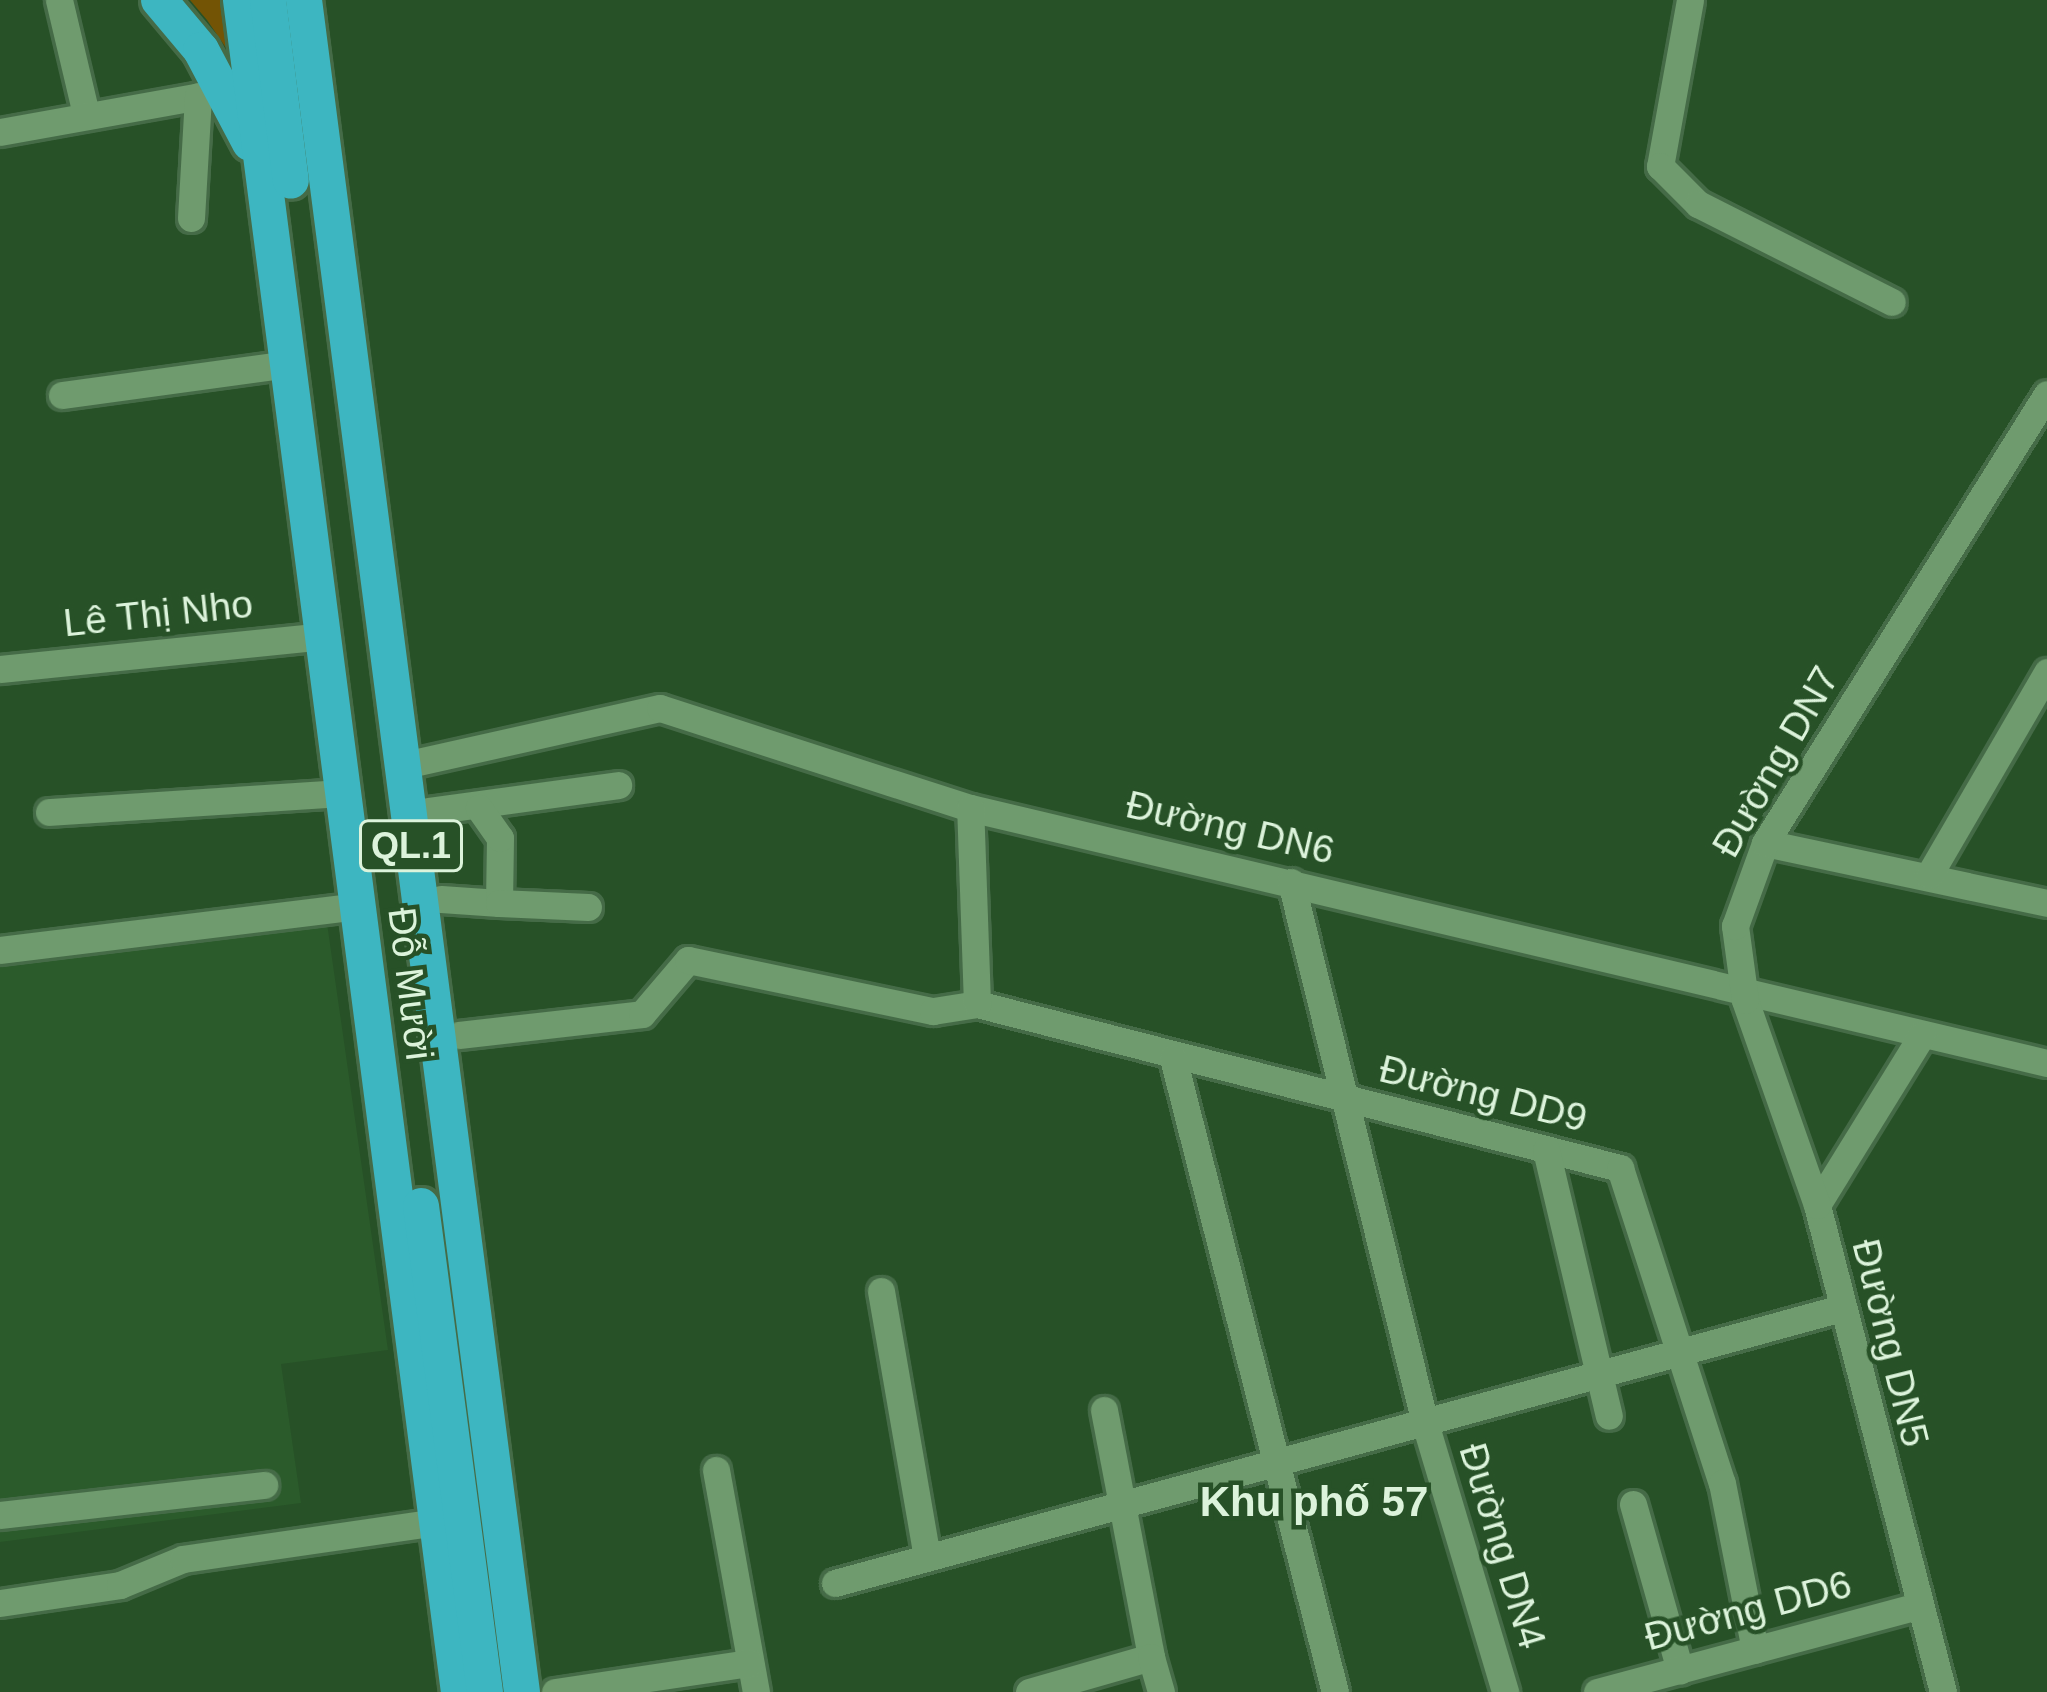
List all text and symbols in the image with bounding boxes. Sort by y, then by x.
street label: Lê Thị Nho [61,581,255,647]
street label: Đường DN7 [1703,658,1849,866]
street label: Đường DN6 [1121,781,1339,875]
road number: QL.1 [357,816,465,876]
street label: Đỗ Mười [377,905,443,1063]
street label: Đường DD9 [1374,1046,1592,1142]
street label: Đường DN5 [1842,1234,1938,1452]
street label: Đường DN4 [1449,1438,1555,1654]
district label: Khu phố 57 [1200,1477,1428,1527]
street label: Đường DD6 [1640,1561,1856,1661]

